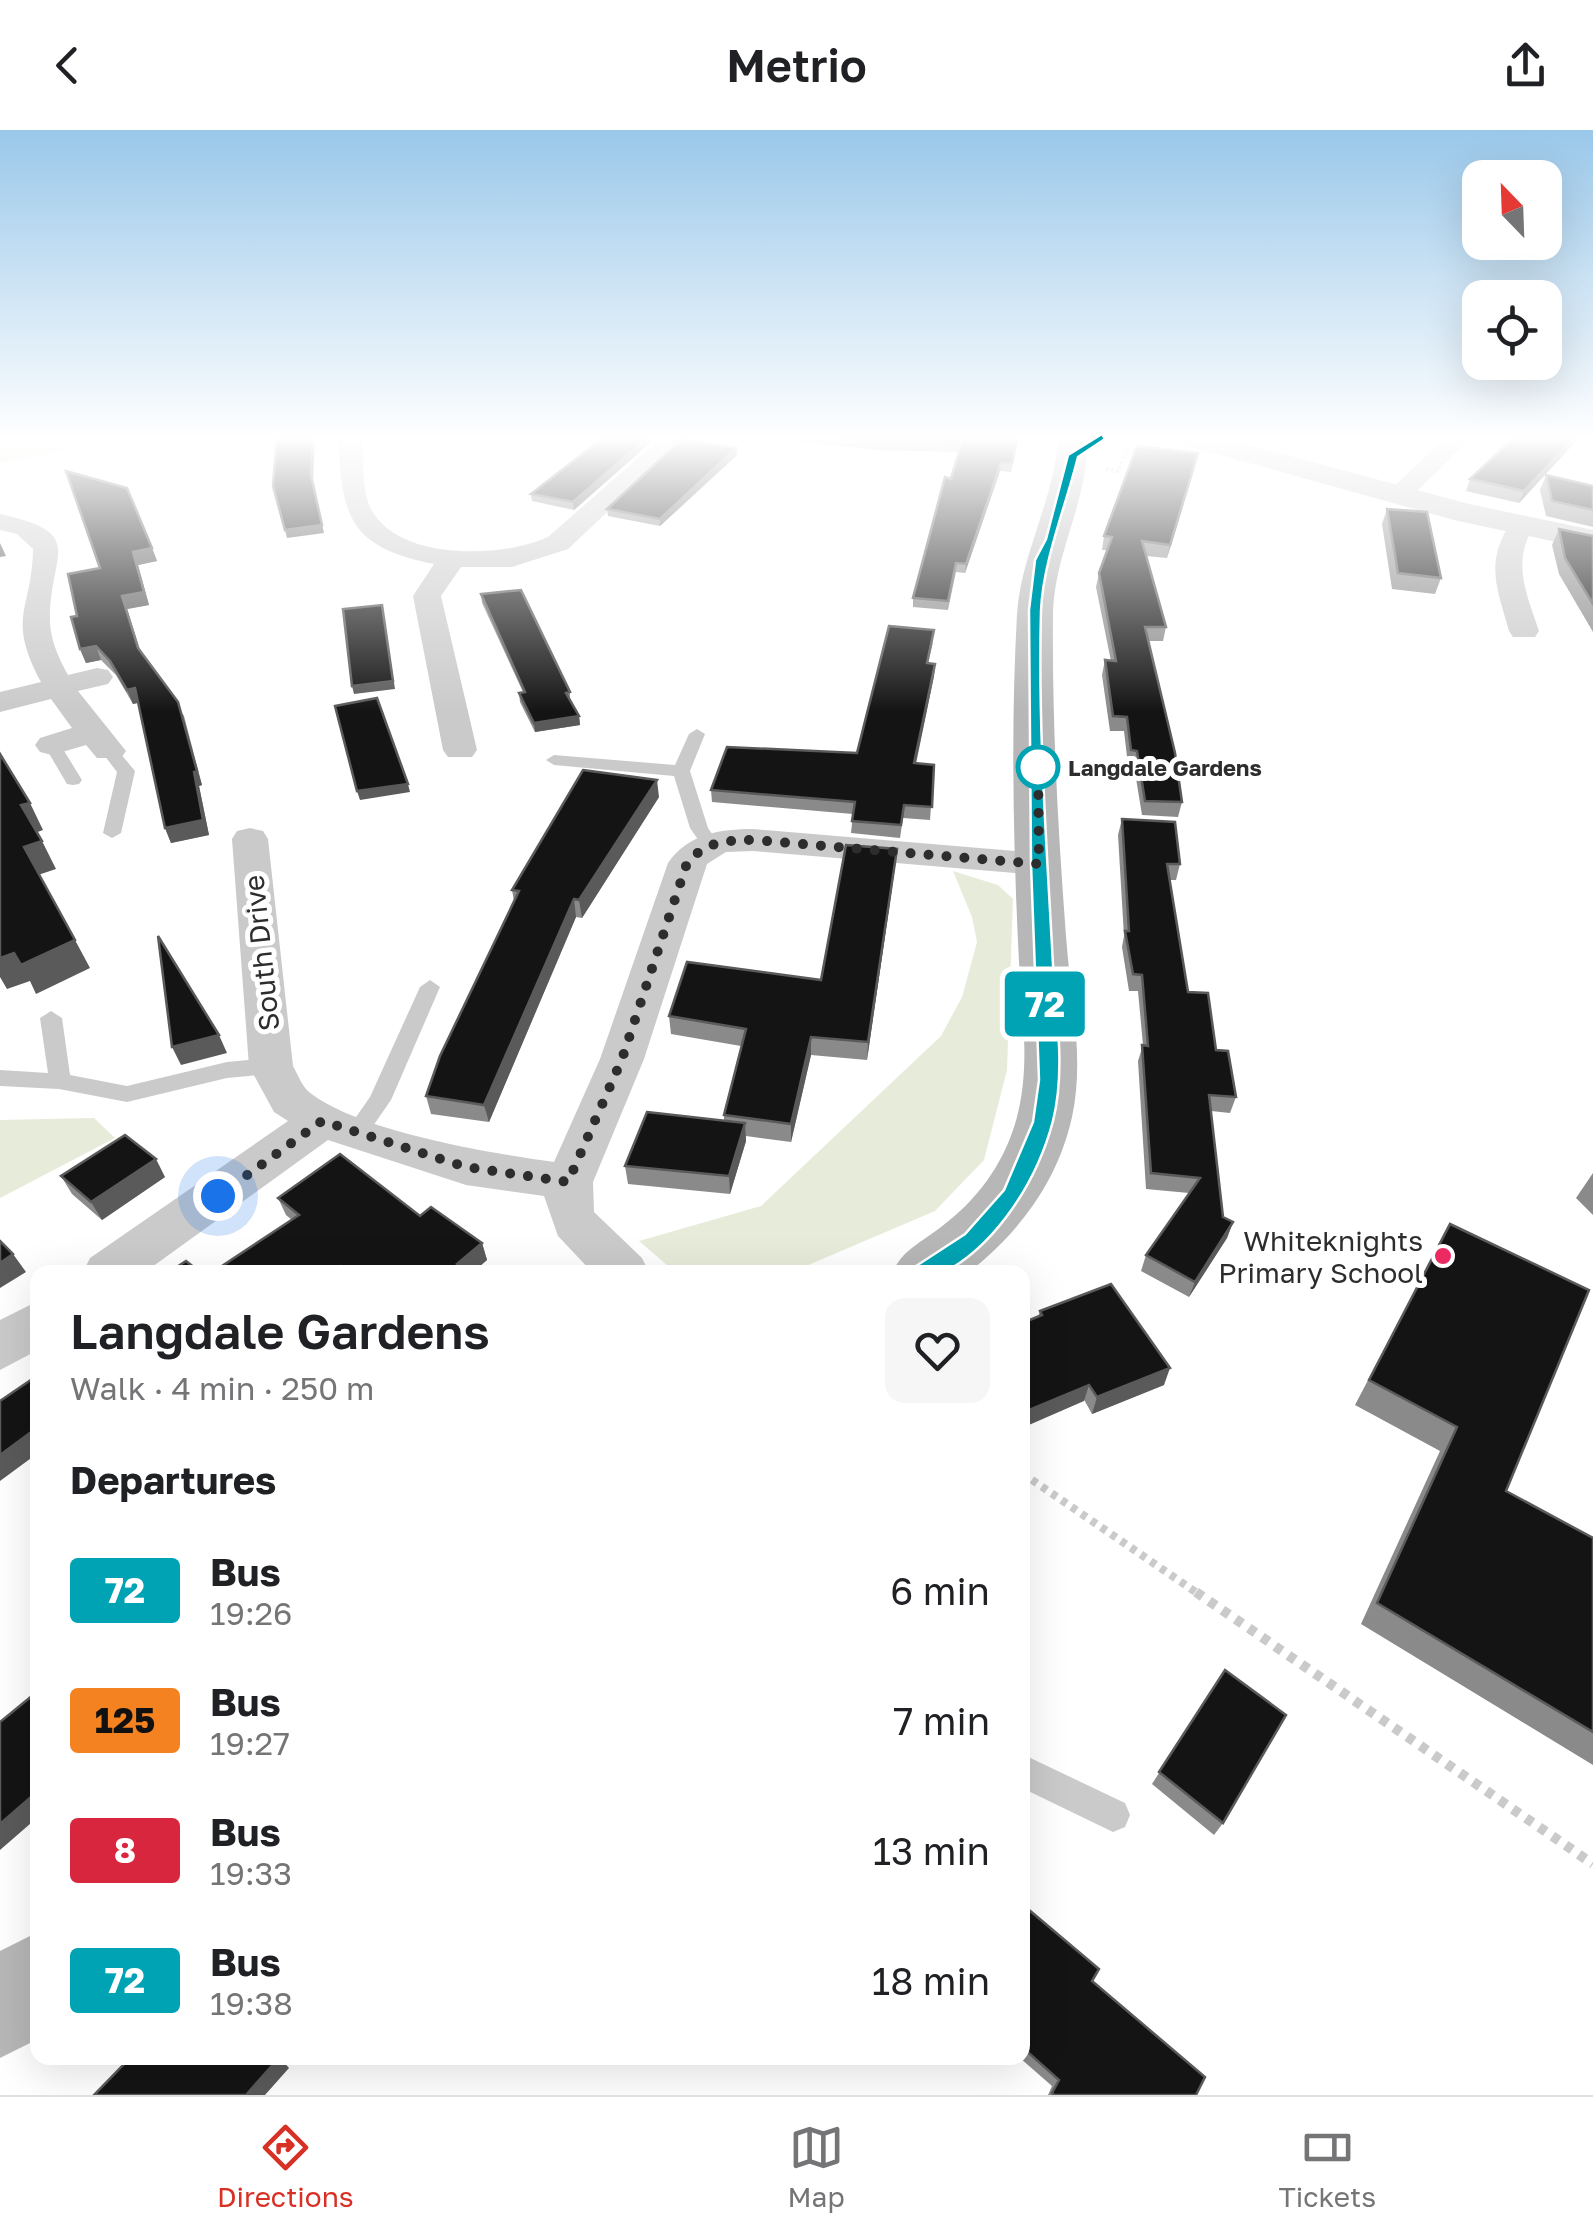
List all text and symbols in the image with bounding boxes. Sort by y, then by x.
icon: back [40,38,95,93]
text: Metrio [726,38,867,92]
icon: share [1498,38,1553,93]
north arrow [1462,160,1562,260]
map controls [1462,160,1562,380]
button: locate [1462,280,1562,380]
marker: Langdale Gardens [1017,746,1059,788]
place label: Langdale Gardens [1068,754,1262,781]
street label: South Drive [236,873,286,1033]
line badge: 72 [1000,972,1090,1036]
text: 72 [1025,983,1065,1025]
your location [193,1171,243,1221]
place label: Whiteknights Primary School [1218,1224,1423,1289]
marker: Whiteknights Primary School [1432,1245,1454,1267]
button: heart [885,1298,990,1403]
text: Langdale Gardens [70,1302,490,1360]
text: Walk · 4 min · 250 m [70,1369,374,1407]
text: Departures [70,1457,276,1502]
text: Bus [210,1549,281,1594]
text: 6 min [890,1568,990,1613]
text: 72 [105,1569,145,1611]
text: 19:26 [210,1594,292,1632]
text: Bus [210,1679,281,1724]
text: 7 min [893,1698,990,1743]
text: 125 [95,1699,155,1741]
text: 19:27 [210,1724,290,1762]
text: Bus [210,1809,281,1854]
text: 13 min [873,1828,990,1873]
text: 8 [114,1829,136,1871]
text: 19:33 [210,1854,292,1892]
text: Bus [210,1939,281,1984]
text: 18 min [872,1958,990,2003]
text: 72 [105,1959,145,2001]
text: 19:38 [210,1984,293,2022]
tab: Directions [217,2120,354,2213]
tab: Map [788,2120,845,2213]
tab: Tickets [1278,2120,1376,2213]

